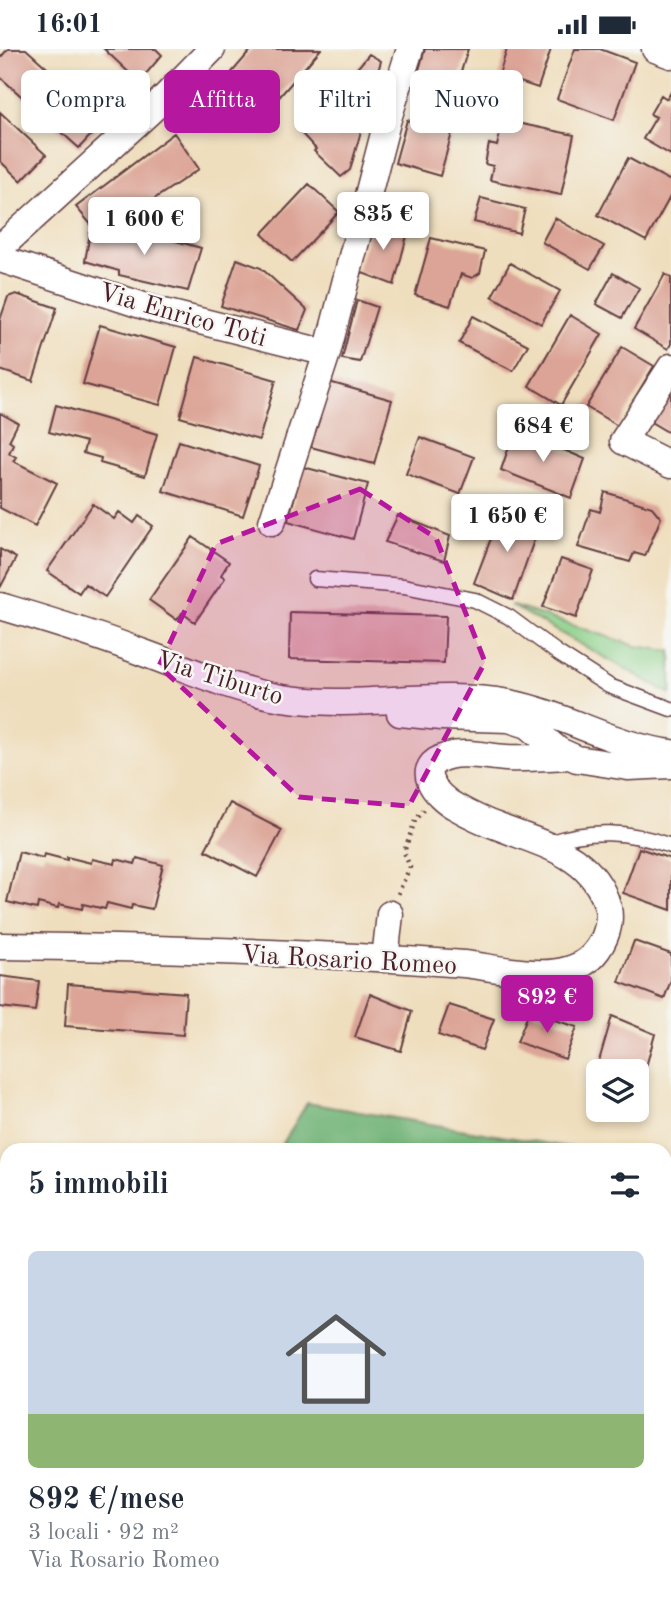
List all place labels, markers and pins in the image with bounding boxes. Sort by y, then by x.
pin: 835 € [334,193,432,252]
pin: 1 600 € [79,197,209,257]
pin: 684 € [494,405,592,464]
pin: 1 650 € [442,495,572,554]
pin: 892 € [498,975,596,1035]

